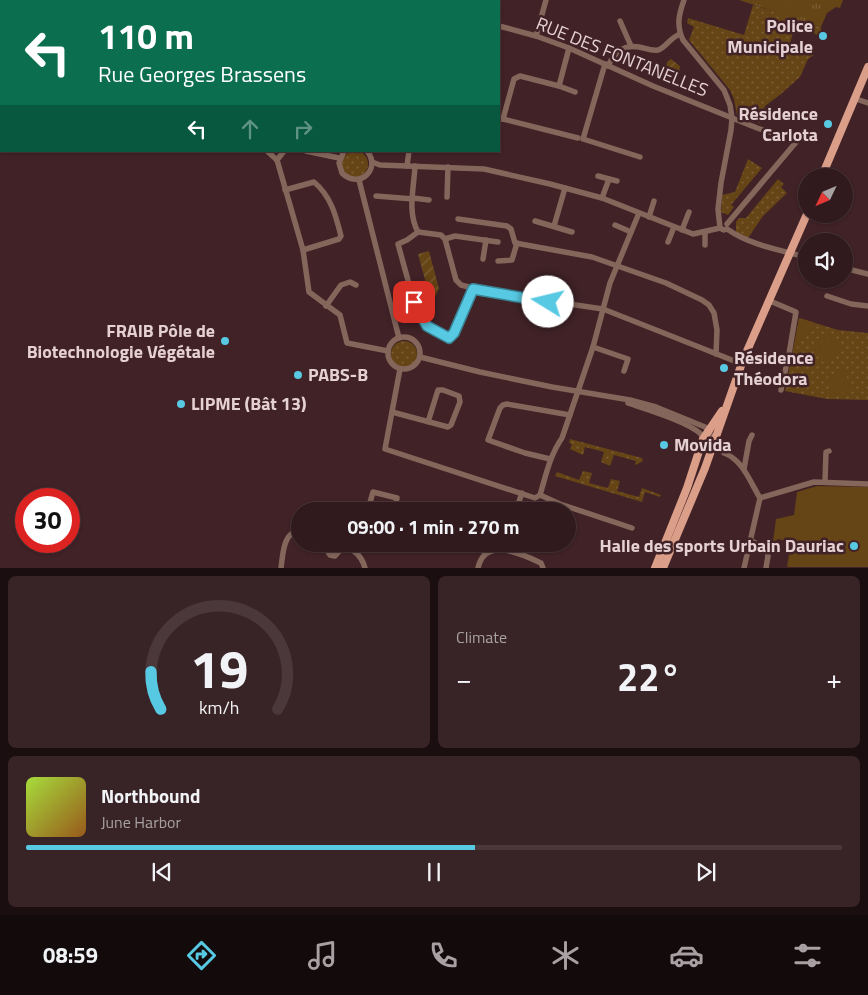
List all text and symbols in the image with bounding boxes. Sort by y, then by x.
text: 110 m [98,9,194,63]
street label: RUE DES FONTANELLES [532,10,712,103]
place label: Police Municipale [727,12,813,60]
icon: left [15,20,80,85]
marker: Police Municipale [817,30,829,42]
text: Rue Georges Brassens [98,57,306,91]
place label: Résidence Carlota [739,100,818,148]
icon: left [183,115,211,143]
icon: ahead [236,115,264,143]
icon: right [289,115,317,143]
marker: Résidence Carlota [822,118,834,130]
north arrow [798,168,852,222]
map controls [798,168,853,288]
button: sound [798,233,853,288]
position arrow [521,275,573,327]
pin [393,281,435,323]
icon: arrive [400,288,428,316]
place label: FRAIB Pôle de Biotechnologie Végétale [27,317,215,365]
marker: FRAIB Pôle de Biotechnologie Végétale [219,335,231,347]
place label: Résidence Théodora [734,344,814,392]
place label: PABS-B [308,361,368,388]
marker: Résidence Théodora [718,362,730,374]
marker: PABS-B [292,369,304,381]
place label: LIPME (Bât 13) [191,390,307,417]
marker: LIPME (Bât 13) [175,398,187,410]
place label: Movida [674,431,731,458]
marker: Movida [658,439,670,451]
speed limit sign: 30 [15,488,80,553]
text: 09:00 · 1 min · 270 m [347,512,520,541]
place label: Halle des sports Urbain Dauriac [600,532,844,559]
marker: Halle des sports Urbain Dauriac [848,540,860,552]
text: Climate [456,625,507,649]
text: 19 [190,629,248,708]
text: 22° [617,648,681,706]
text: − [456,657,472,700]
text: + [826,657,842,700]
text: km/h [199,694,239,721]
text: Northbound [101,781,201,810]
text: June Harbor [101,810,181,834]
icon: previous [148,858,176,886]
icon: pause [420,858,448,886]
icon: next [692,858,720,886]
text: 08:59 [43,938,98,972]
icon: directions [184,938,219,973]
icon: music [305,938,340,973]
icon: phone [426,938,461,973]
icon: climate [548,938,583,973]
icon: car [669,938,704,973]
icon: filters [790,938,825,973]

